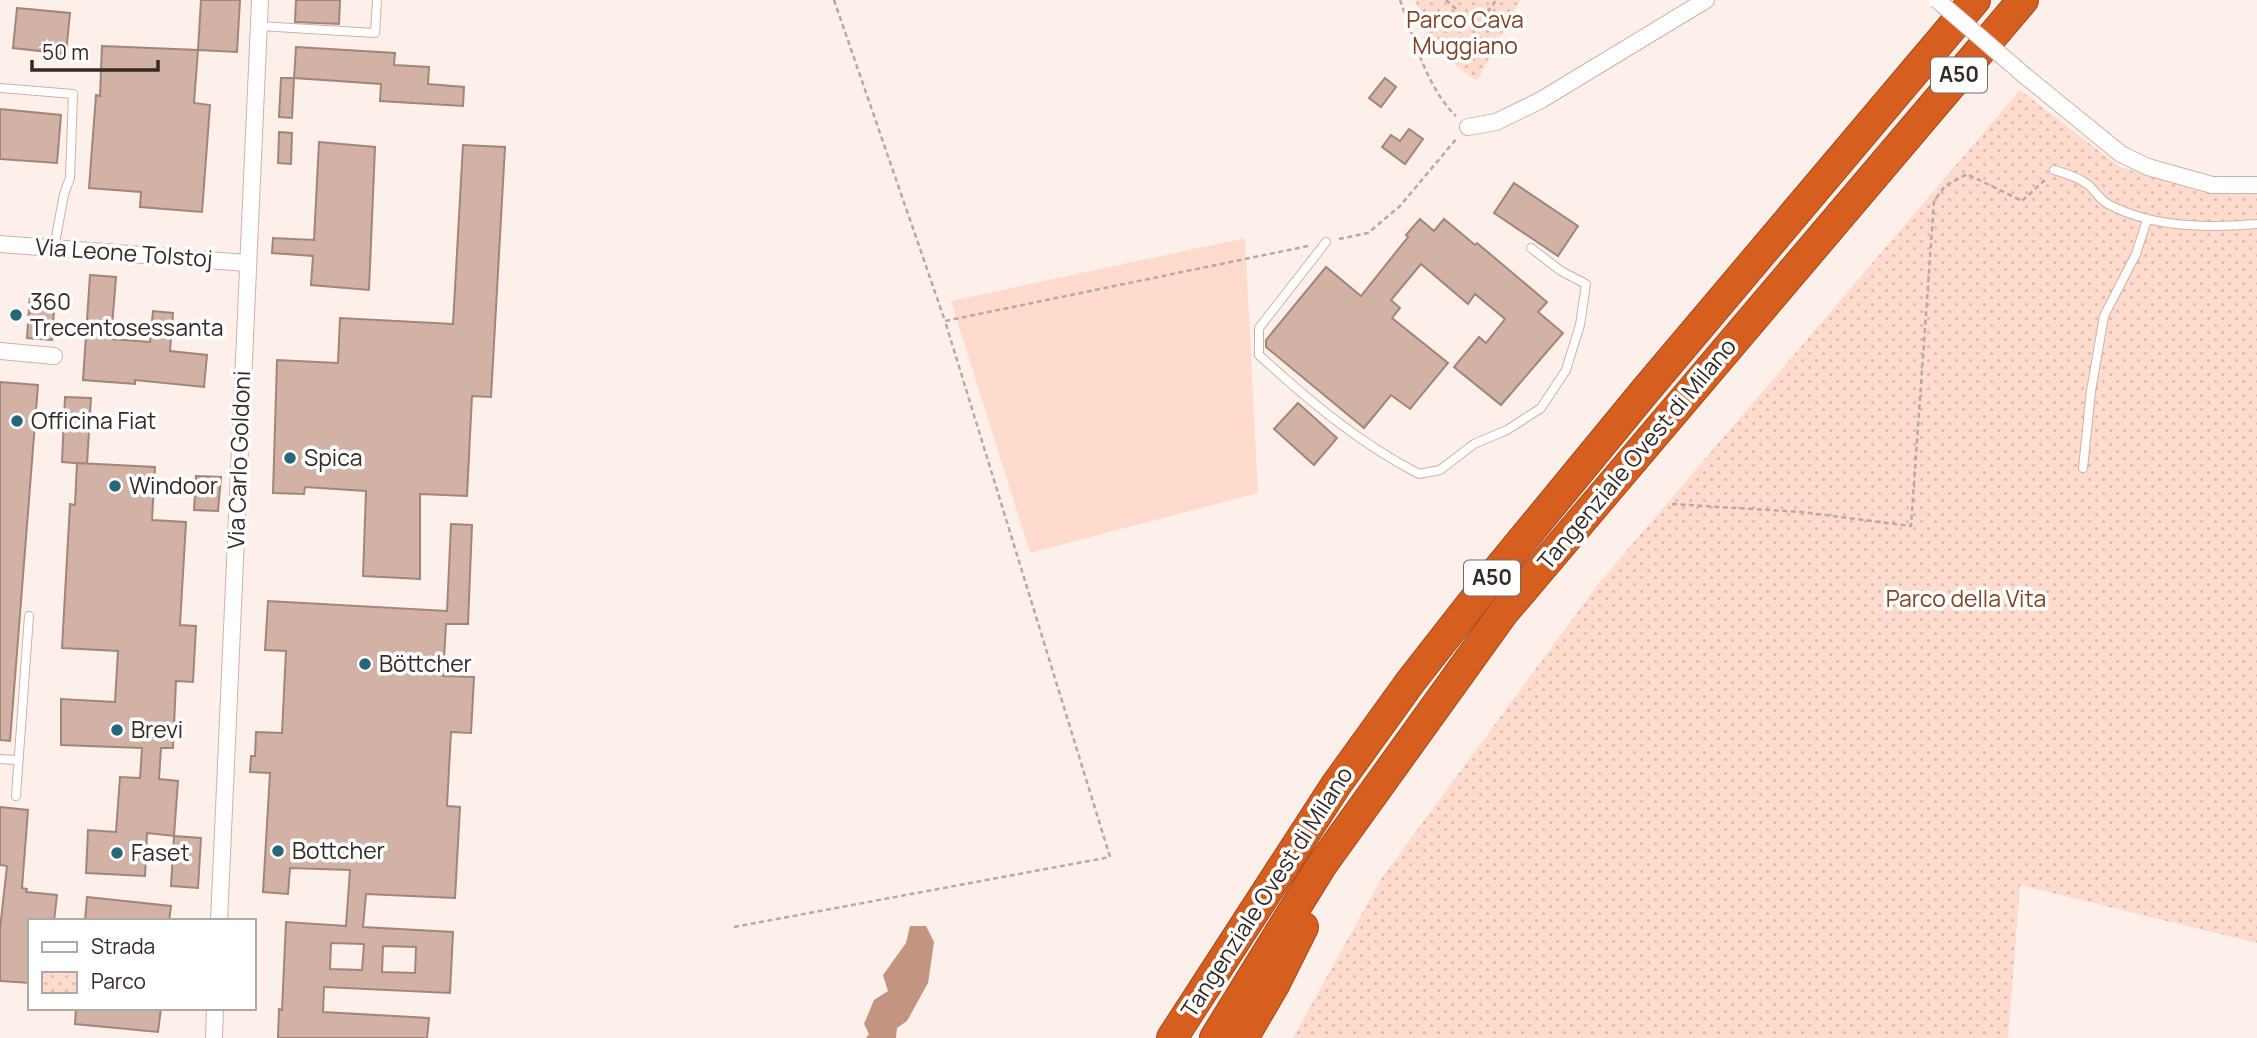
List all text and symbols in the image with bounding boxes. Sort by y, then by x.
park label: Parco Cava Muggiano [1406,3,1524,61]
scale bar [32,28,158,72]
text: 50 m [42,38,89,66]
road number: A50 [1931,57,1987,92]
street label: Via Leone Tolstoj [34,230,214,274]
place label: 360 Trecentosessanta [30,285,224,343]
marker: 360 Trecentosessanta [8,307,24,323]
street label: Tangenziale Ovest di Milano [1530,331,1743,576]
street label: Via Carlo Goldoni [219,370,257,550]
place label: Officina Fiat [31,404,156,436]
marker: Officina Fiat [9,413,25,429]
place label: Spica [304,441,363,473]
marker: Spica [282,450,298,466]
place label: Windoor [129,469,218,501]
marker: Windoor [107,478,123,494]
road number: A50 [1464,560,1520,596]
park label: Parco della Vita [1886,582,2046,614]
place label: Böttcher [379,647,472,679]
marker: Böttcher [357,656,373,672]
place label: Brevi [131,713,183,745]
marker: Brevi [109,722,125,738]
street label: Tangenziale Ovest di Milano [1173,760,1360,1023]
place label: Bottcher [292,834,385,866]
place label: Faset [131,836,190,868]
marker: Bottcher [270,843,286,859]
marker: Faset [109,845,125,861]
legend [28,919,256,1010]
text: Strada [91,932,155,960]
text: Parco [91,967,146,995]

